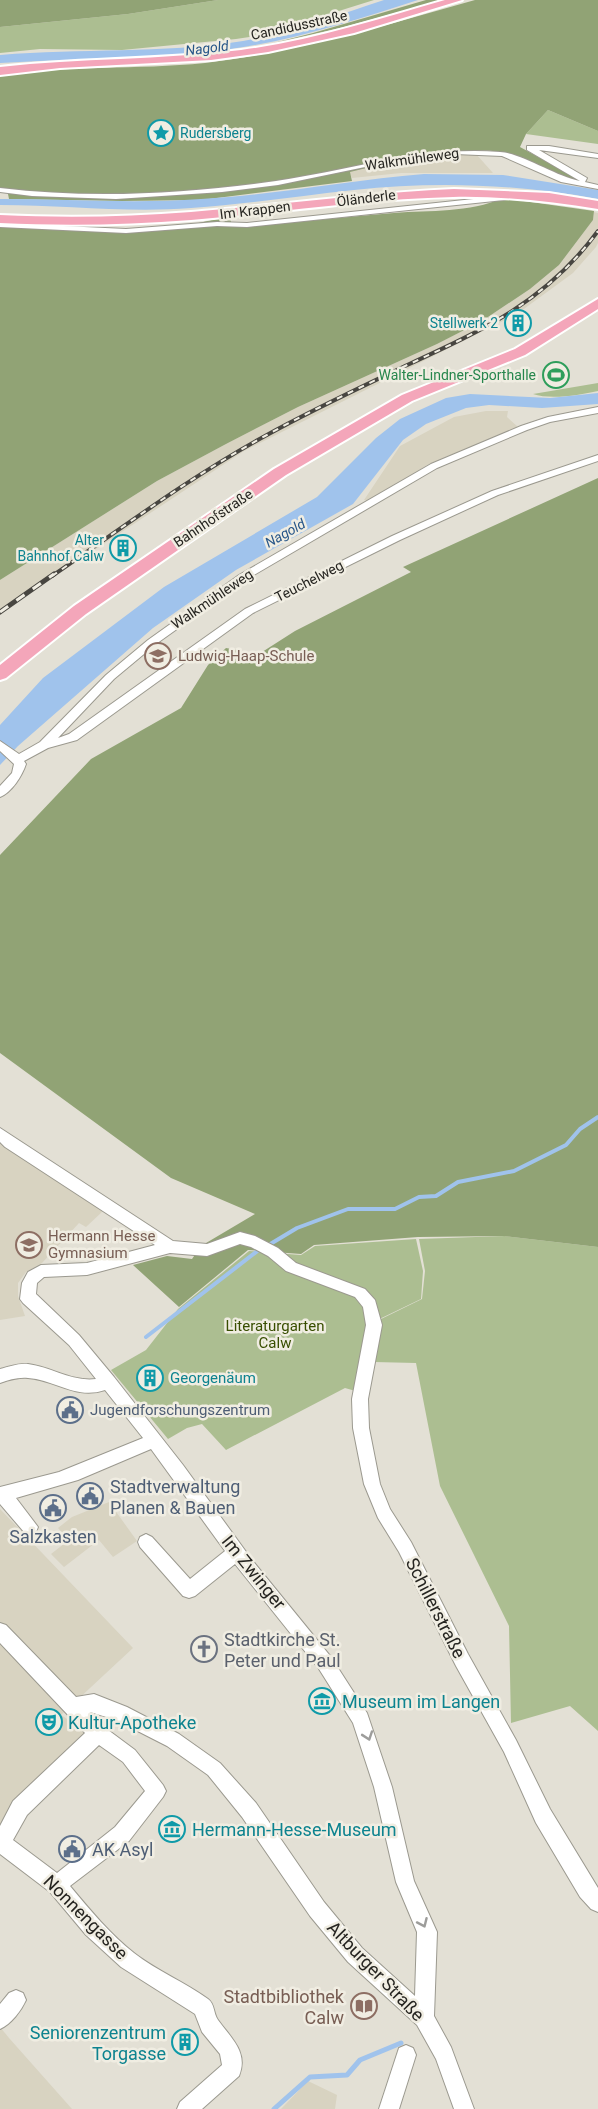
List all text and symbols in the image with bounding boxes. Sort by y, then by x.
street label: Candidusstraße [249,7,349,43]
water label: Nagold [184,37,230,59]
place icon: Rudersberg [146,118,176,148]
place label: Rudersberg [180,125,251,141]
street label: Walkmühleweg [364,144,460,174]
street label: Öländerle [336,186,396,210]
street label: Im Krappen [219,198,291,222]
building icon: Stellwerk 2 [503,308,533,338]
place label: Stellwerk 2 [430,315,498,331]
sports icon: Walter-Lindner-Sporthalle [541,360,571,390]
place label: Walter-Lindner-Sporthalle [378,367,536,383]
street label: Bahnhofstraße [170,486,256,550]
water label: Nagold [262,515,308,551]
place label: Alter Bahnhof Calw [18,532,104,564]
building icon: Alter Bahnhof Calw [108,533,138,563]
street label: Teuchelweg [272,557,346,605]
street label: Walkmühleweg [168,566,256,632]
school or university icon: Ludwig-Haap-Schule [143,641,173,671]
place label: Ludwig-Haap-Schule [178,647,314,665]
place label: Hermann Hesse Gymnasium [48,1227,155,1262]
school or university icon: Hermann Hesse Gymnasium [14,1230,44,1260]
park label: Literaturgarten Calw [226,1317,324,1352]
building icon: Georgenäum [135,1363,165,1393]
place label: Georgenäum [170,1369,256,1387]
public building icon: Jugendforschungszentrum [55,1395,85,1425]
place label: Jugendforschungszentrum [90,1401,270,1419]
place label: Stadtverwaltung Planen & Bauen [110,1476,240,1518]
public building icon: Stadtverwaltung Planen & Bauen [75,1481,105,1511]
public building icon: Salzkasten [38,1493,68,1523]
place label: Salzkasten [9,1526,97,1547]
street label: Im Zwinger [218,1531,290,1613]
street label: Schillerstraße [402,1554,470,1662]
place label: Stadtkirche St. Peter und Paul [224,1629,341,1671]
church icon: Stadtkirche St. Peter und Paul [189,1634,219,1664]
museum icon: Museum im Langen [307,1686,337,1716]
place label: Museum im Langen [342,1691,500,1712]
theatre icon: Kultur-Apotheke [34,1707,64,1737]
place label: Kultur-Apotheke [68,1712,196,1733]
one-way arrow [360,1730,373,1741]
museum icon: Hermann-Hesse-Museum [157,1814,187,1844]
place label: Hermann-Hesse-Museum [192,1819,397,1840]
public building icon: AK Asyl [57,1834,87,1864]
place label: AK Asyl [92,1839,153,1860]
street label: Nonnengasse [40,1871,132,1963]
one-way arrow [415,1916,427,1927]
street label: Altburger Straße [323,1917,429,2025]
place label: Stadtbibliothek Calw [224,1986,345,2028]
library icon: Stadtbibliothek Calw [349,1991,379,2021]
place label: Seniorenzentrum Torgasse [30,2022,166,2064]
building icon: Seniorenzentrum Torgasse [170,2027,200,2057]

